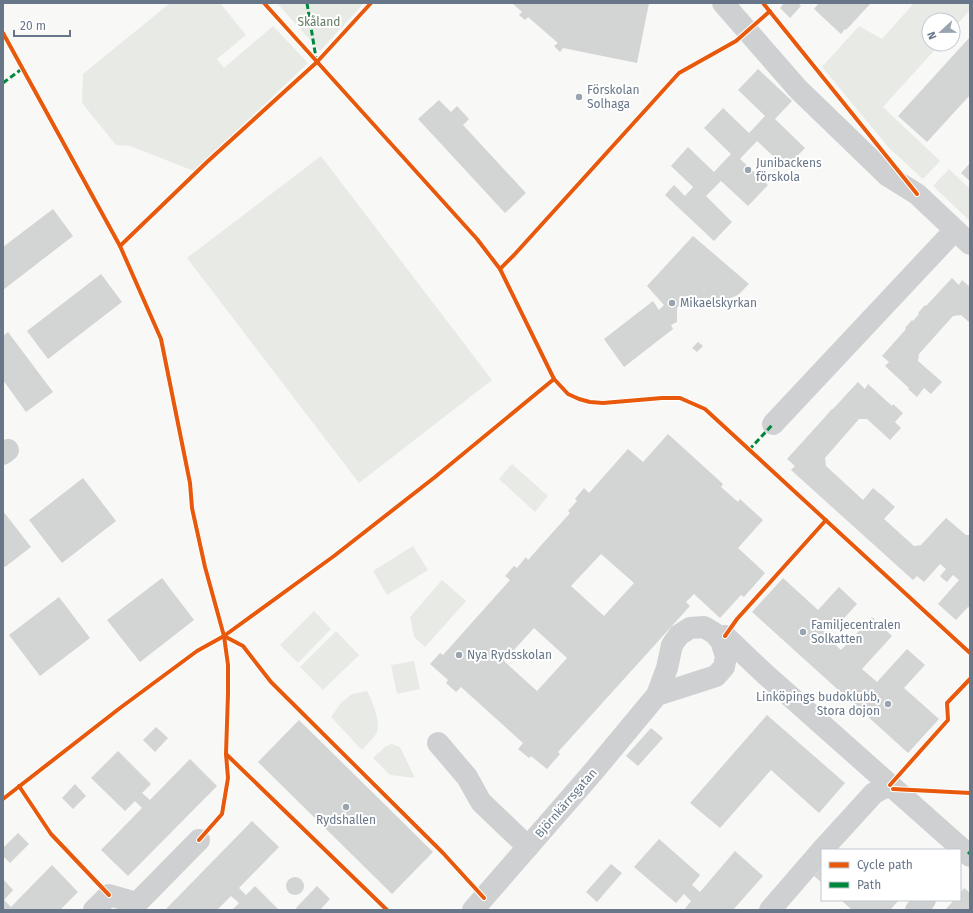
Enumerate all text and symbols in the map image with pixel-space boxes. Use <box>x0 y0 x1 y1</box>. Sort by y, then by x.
scale bar <box>14 12 70 38</box>
north arrow <box>921 12 961 52</box>
park label: Skåland <box>297 15 341 29</box>
text: 20 m <box>20 19 46 33</box>
text: N <box>925 30 940 41</box>
place label: Förskolan Solhaga <box>587 83 640 111</box>
marker: Förskolan Solhaga <box>574 92 584 102</box>
place label: Junibackens förskola <box>756 156 822 184</box>
marker: Junibackens förskola <box>743 165 753 175</box>
place label: Mikaelskyrkan <box>680 296 757 310</box>
marker: Mikaelskyrkan <box>667 298 677 308</box>
place label: Familjecentralen Solkatten <box>811 618 901 646</box>
marker: Familjecentralen Solkatten <box>798 627 808 637</box>
place label: Nya Rydsskolan <box>467 648 552 662</box>
marker: Nya Rydsskolan <box>454 650 464 660</box>
place label: Linköpings budoklubb, Stora dojon <box>756 690 880 718</box>
marker: Linköpings budoklubb, Stora dojon <box>883 699 893 709</box>
street label: Björnkärrsgatan <box>532 766 600 840</box>
marker: Rydshallen <box>341 802 351 812</box>
place label: Rydshallen <box>316 813 376 827</box>
legend <box>821 849 961 901</box>
text: Cycle path <box>857 858 913 872</box>
text: Path <box>857 878 881 892</box>

